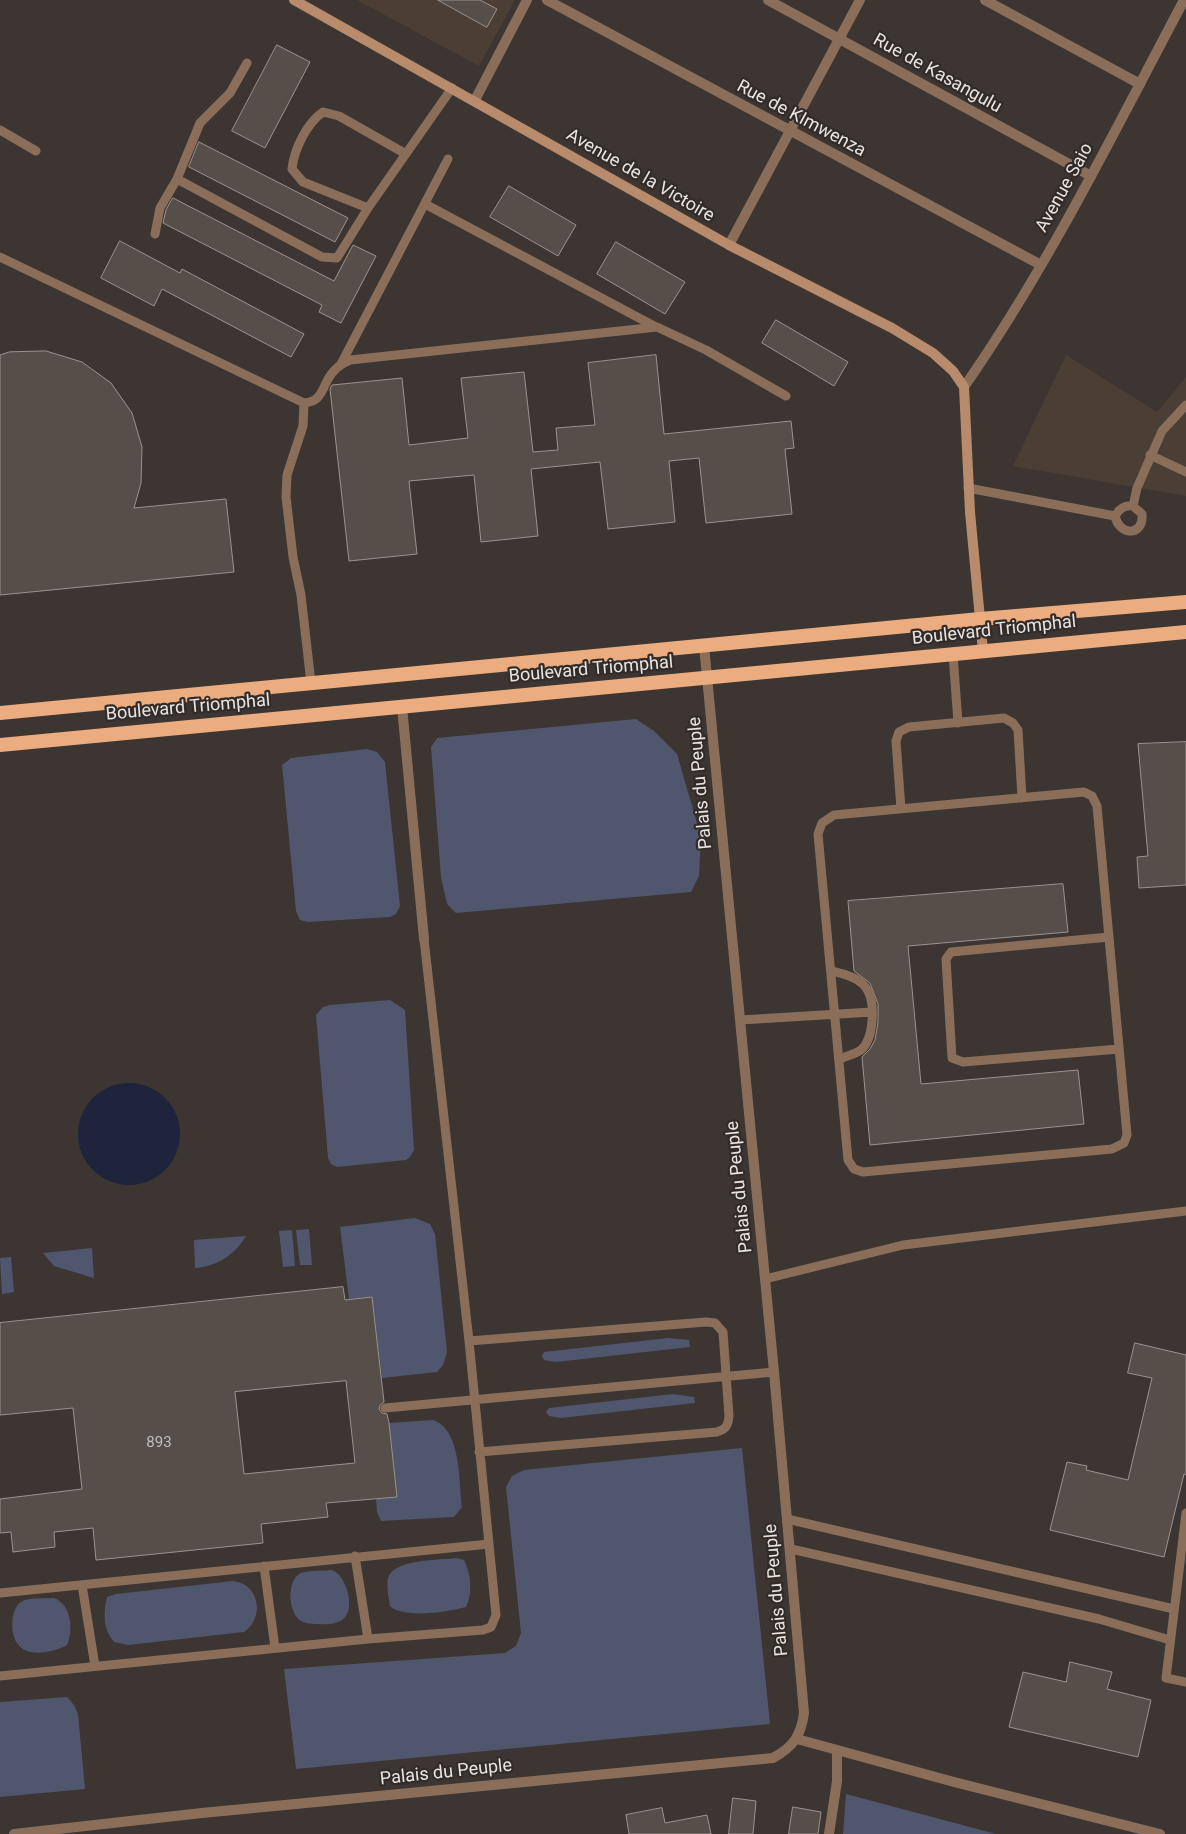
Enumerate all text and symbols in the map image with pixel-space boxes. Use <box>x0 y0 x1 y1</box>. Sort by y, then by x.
street label: Rue de Kasangulu <box>869 30 1005 118</box>
street label: Rue de KImwenza <box>733 76 869 162</box>
street label: Avenue de la Victoire <box>562 125 718 227</box>
street label: Avenue Saio <box>1032 140 1098 236</box>
street label: Boulevard Triomphal <box>911 612 1077 650</box>
street label: Boulevard Triomphal <box>508 652 674 688</box>
street label: Boulevard Triomphal <box>105 690 271 726</box>
street label: Palais du Peuple <box>684 716 718 850</box>
street label: Palais du Peuple <box>722 1120 758 1254</box>
house number: 893 <box>146 1434 172 1452</box>
street label: Palais du Peuple <box>760 1523 794 1657</box>
street label: Palais du Peuple <box>379 1755 513 1791</box>

